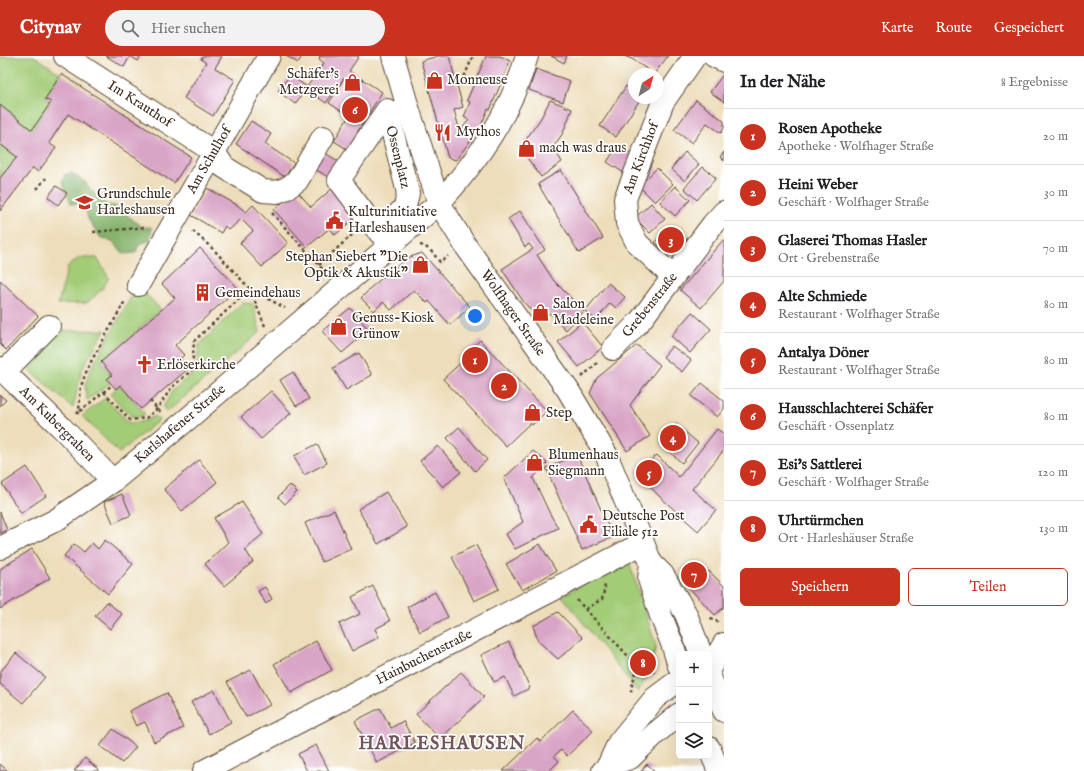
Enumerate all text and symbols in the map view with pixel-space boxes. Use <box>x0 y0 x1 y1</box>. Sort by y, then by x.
search box <box>105 10 385 46</box>
text: Citynav <box>20 16 81 40</box>
icon: search <box>119 17 141 39</box>
text: Hier suchen <box>151 19 226 38</box>
text: Karte <box>881 19 913 37</box>
text: Route <box>935 19 972 37</box>
text: Gespeichert <box>994 19 1064 37</box>
place label: Schäfer's Metzgerei <box>279 65 339 99</box>
north arrow <box>628 68 664 104</box>
shop icon: Monneuse <box>424 70 444 90</box>
place label: Monneuse <box>447 71 508 89</box>
shop icon: Schäfer's Metzgerei <box>342 72 362 92</box>
text: In der Nähe <box>740 72 825 93</box>
text: 8 Ergebnisse <box>1001 74 1068 91</box>
street label: Im Krauthof <box>104 77 178 133</box>
pin: 6 <box>342 95 368 125</box>
street label: Am Kirchhof <box>619 117 664 198</box>
text: Rosen Apotheke <box>778 119 882 138</box>
street label: Am Schulhof <box>182 121 237 198</box>
restaurant icon: Mythos <box>433 122 453 142</box>
place label: Mythos <box>456 123 500 141</box>
street label: Ossenplatz <box>382 124 415 191</box>
text: 1 <box>751 128 755 145</box>
text: 20 m <box>1043 128 1068 145</box>
shop icon: mach was draus <box>516 138 536 158</box>
text: Apotheke · Wolfhager Straße <box>778 138 934 155</box>
place label: mach was draus <box>539 139 627 157</box>
text: Heini Weber <box>778 175 858 194</box>
text: 2 <box>750 184 756 201</box>
text: 30 m <box>1044 184 1068 201</box>
place label: Grundschule Harleshausen <box>97 185 175 219</box>
school or university icon: Grundschule Harleshausen <box>74 192 94 212</box>
text: Geschäft · Wolfhager Straße <box>778 194 929 211</box>
place label: Kulturinitiative Harleshausen <box>348 203 437 237</box>
public building icon: Kulturinitiative Harleshausen <box>325 210 345 230</box>
pin: 3 <box>658 225 684 255</box>
text: Glaserei Thomas Hasler <box>778 231 927 250</box>
text: 3 <box>751 240 755 257</box>
text: 70 m <box>1043 240 1068 257</box>
place label: Stephan Siebert "Die Optik & Akustik" <box>286 248 409 282</box>
text: Ort · Grebenstraße <box>778 250 880 267</box>
shop icon: Stephan Siebert "Die Optik & Akustik" <box>411 255 431 275</box>
street label: Wolfhager Straße <box>477 266 550 360</box>
street label: Grebenstraße <box>618 268 682 341</box>
building icon: Gemeindehaus <box>192 283 212 303</box>
place label: Gemeindehaus <box>215 284 301 302</box>
text: Alte Schmiede <box>778 287 867 306</box>
place label: Salon Madeleine <box>553 295 615 329</box>
text: 4 <box>750 296 756 313</box>
text: 80 m <box>1044 296 1068 313</box>
shop icon: Salon Madeleine <box>530 302 550 322</box>
your location <box>465 306 485 326</box>
text: Restaurant · Wolfhager Straße <box>778 306 940 323</box>
place label: Genuss-Kiosk Grünow <box>352 309 435 343</box>
shop icon: Genuss-Kiosk Grünow <box>329 316 349 336</box>
text: Antalya Döner <box>778 343 869 362</box>
pin: 1 <box>462 345 488 375</box>
text: 5 <box>751 352 755 369</box>
text: 80 m <box>1044 352 1068 369</box>
church icon: Erlöserkirche <box>134 355 154 375</box>
place label: Erlöserkirche <box>157 356 236 374</box>
text: Restaurant · Wolfhager Straße <box>778 362 940 379</box>
pin: 2 <box>491 371 517 401</box>
street label: Karlshafener Straße <box>131 380 230 468</box>
street label: Am Kubergraben <box>15 382 99 466</box>
text: Hausschlachterei Schäfer <box>778 399 933 418</box>
shop icon: Step <box>523 403 543 423</box>
place label: Step <box>546 404 572 422</box>
text: 6 <box>750 408 756 425</box>
text: 80 m <box>1044 408 1068 425</box>
text: Geschäft · Ossenplatz <box>778 418 894 435</box>
pin: 4 <box>660 423 686 453</box>
place label: Blumenhaus Siegmann <box>548 446 619 480</box>
shop icon: Blumenhaus Siegmann <box>525 453 545 473</box>
text: Esi's Sattlerei <box>778 455 862 474</box>
pin: 5 <box>636 458 662 488</box>
text: 7 <box>750 464 756 481</box>
text: 120 m <box>1038 464 1068 481</box>
text: Geschäft · Wolfhager Straße <box>778 474 929 491</box>
place label: Deutsche Post Filiale 512 <box>602 507 685 541</box>
text: Uhrtürmchen <box>778 511 864 530</box>
public building icon: Deutsche Post Filiale 512 <box>579 514 599 534</box>
text: 8 <box>750 520 756 537</box>
text: 130 m <box>1039 520 1068 537</box>
text: Ort · Harleshäuser Straße <box>778 530 914 547</box>
pin: 7 <box>681 560 707 590</box>
button: Speichern <box>740 568 900 606</box>
button: Teilen <box>908 568 1068 606</box>
street label: Hainbuchenstraße <box>373 625 476 689</box>
pin: 8 <box>630 648 656 678</box>
map controls <box>676 651 712 759</box>
button: + <box>676 651 712 687</box>
button: − <box>676 687 712 723</box>
button: layers <box>676 723 712 759</box>
district label: HARLESHAUSEN <box>358 733 526 756</box>

